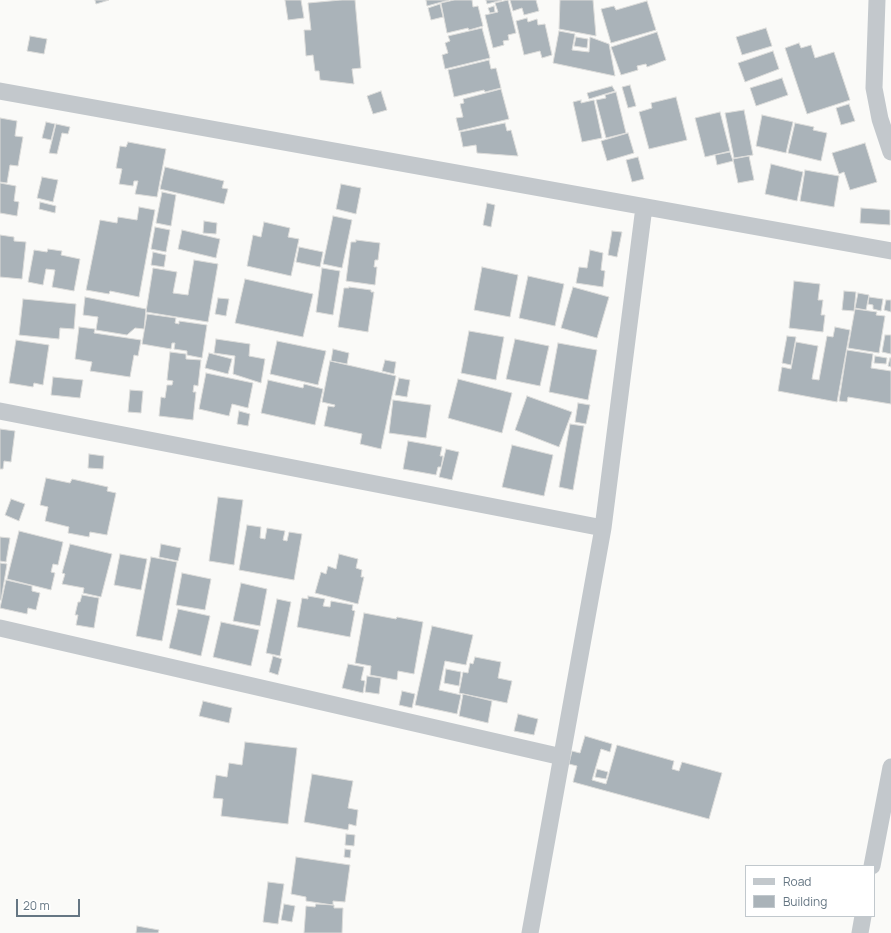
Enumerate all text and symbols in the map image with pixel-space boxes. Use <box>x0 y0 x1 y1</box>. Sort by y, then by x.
legend <box>745 865 875 917</box>
text: Road <box>783 873 811 890</box>
scale bar <box>18 891 82 917</box>
text: Building <box>783 893 827 910</box>
text: 20 m <box>23 897 50 914</box>

